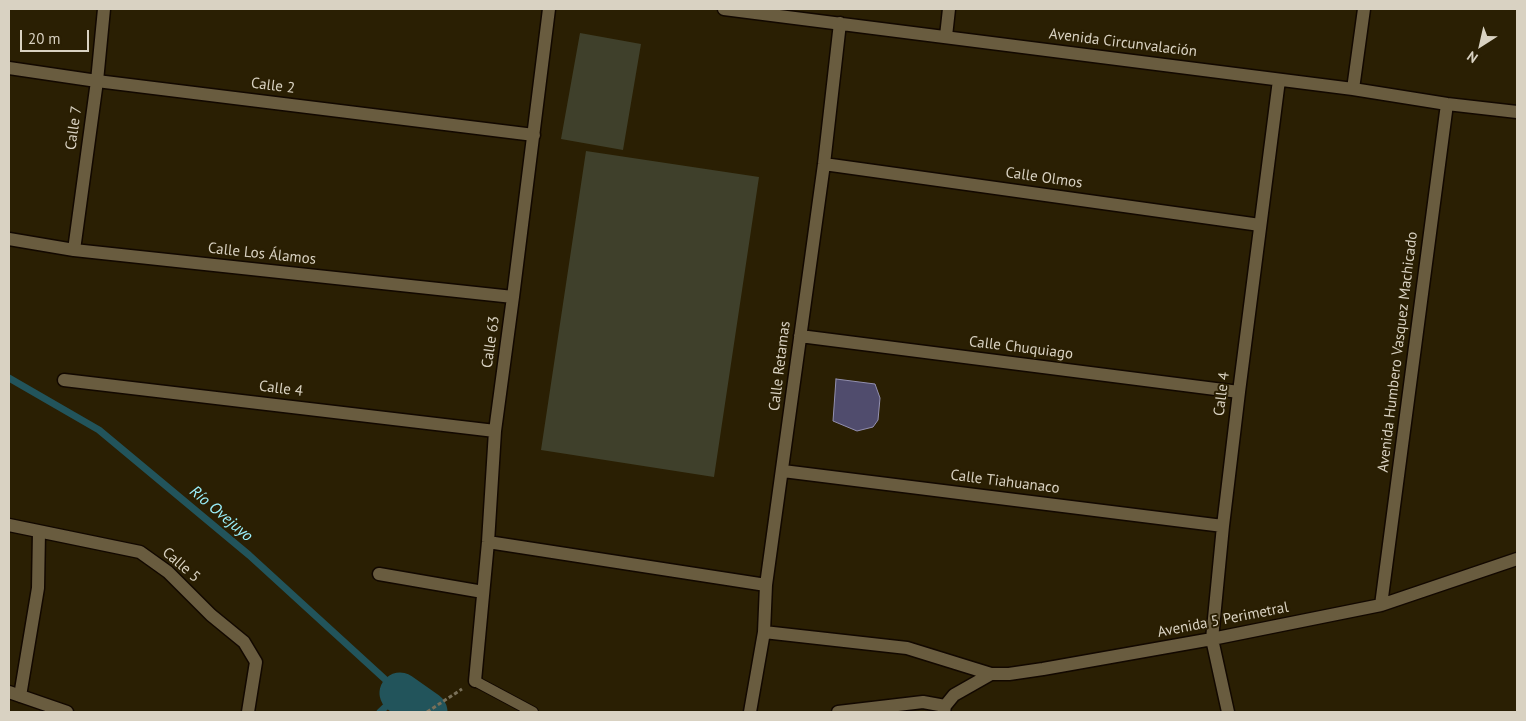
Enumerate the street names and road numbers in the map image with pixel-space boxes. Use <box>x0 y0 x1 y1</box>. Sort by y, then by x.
street label: Avenida Circunvalación <box>1048 25 1198 61</box>
street label: Calle 2 <box>250 74 296 98</box>
street label: Calle 7 <box>62 105 86 151</box>
street label: Calle Olmos <box>1004 164 1084 192</box>
street label: Avenida Humbero Vasquez Machicado <box>1374 231 1422 473</box>
street label: Calle Los Álamos <box>207 239 317 269</box>
street label: Calle 63 <box>478 315 504 369</box>
street label: Calle Retamas <box>766 320 794 412</box>
street label: Calle Chuquiago <box>968 333 1074 363</box>
street label: Calle 4 <box>1210 371 1234 417</box>
street label: Calle 4 <box>258 377 304 401</box>
street label: Calle Tiahuanaco <box>949 466 1061 498</box>
street label: Calle 5 <box>158 544 204 586</box>
street label: Avenida 5 Perimetral <box>1156 598 1290 642</box>

